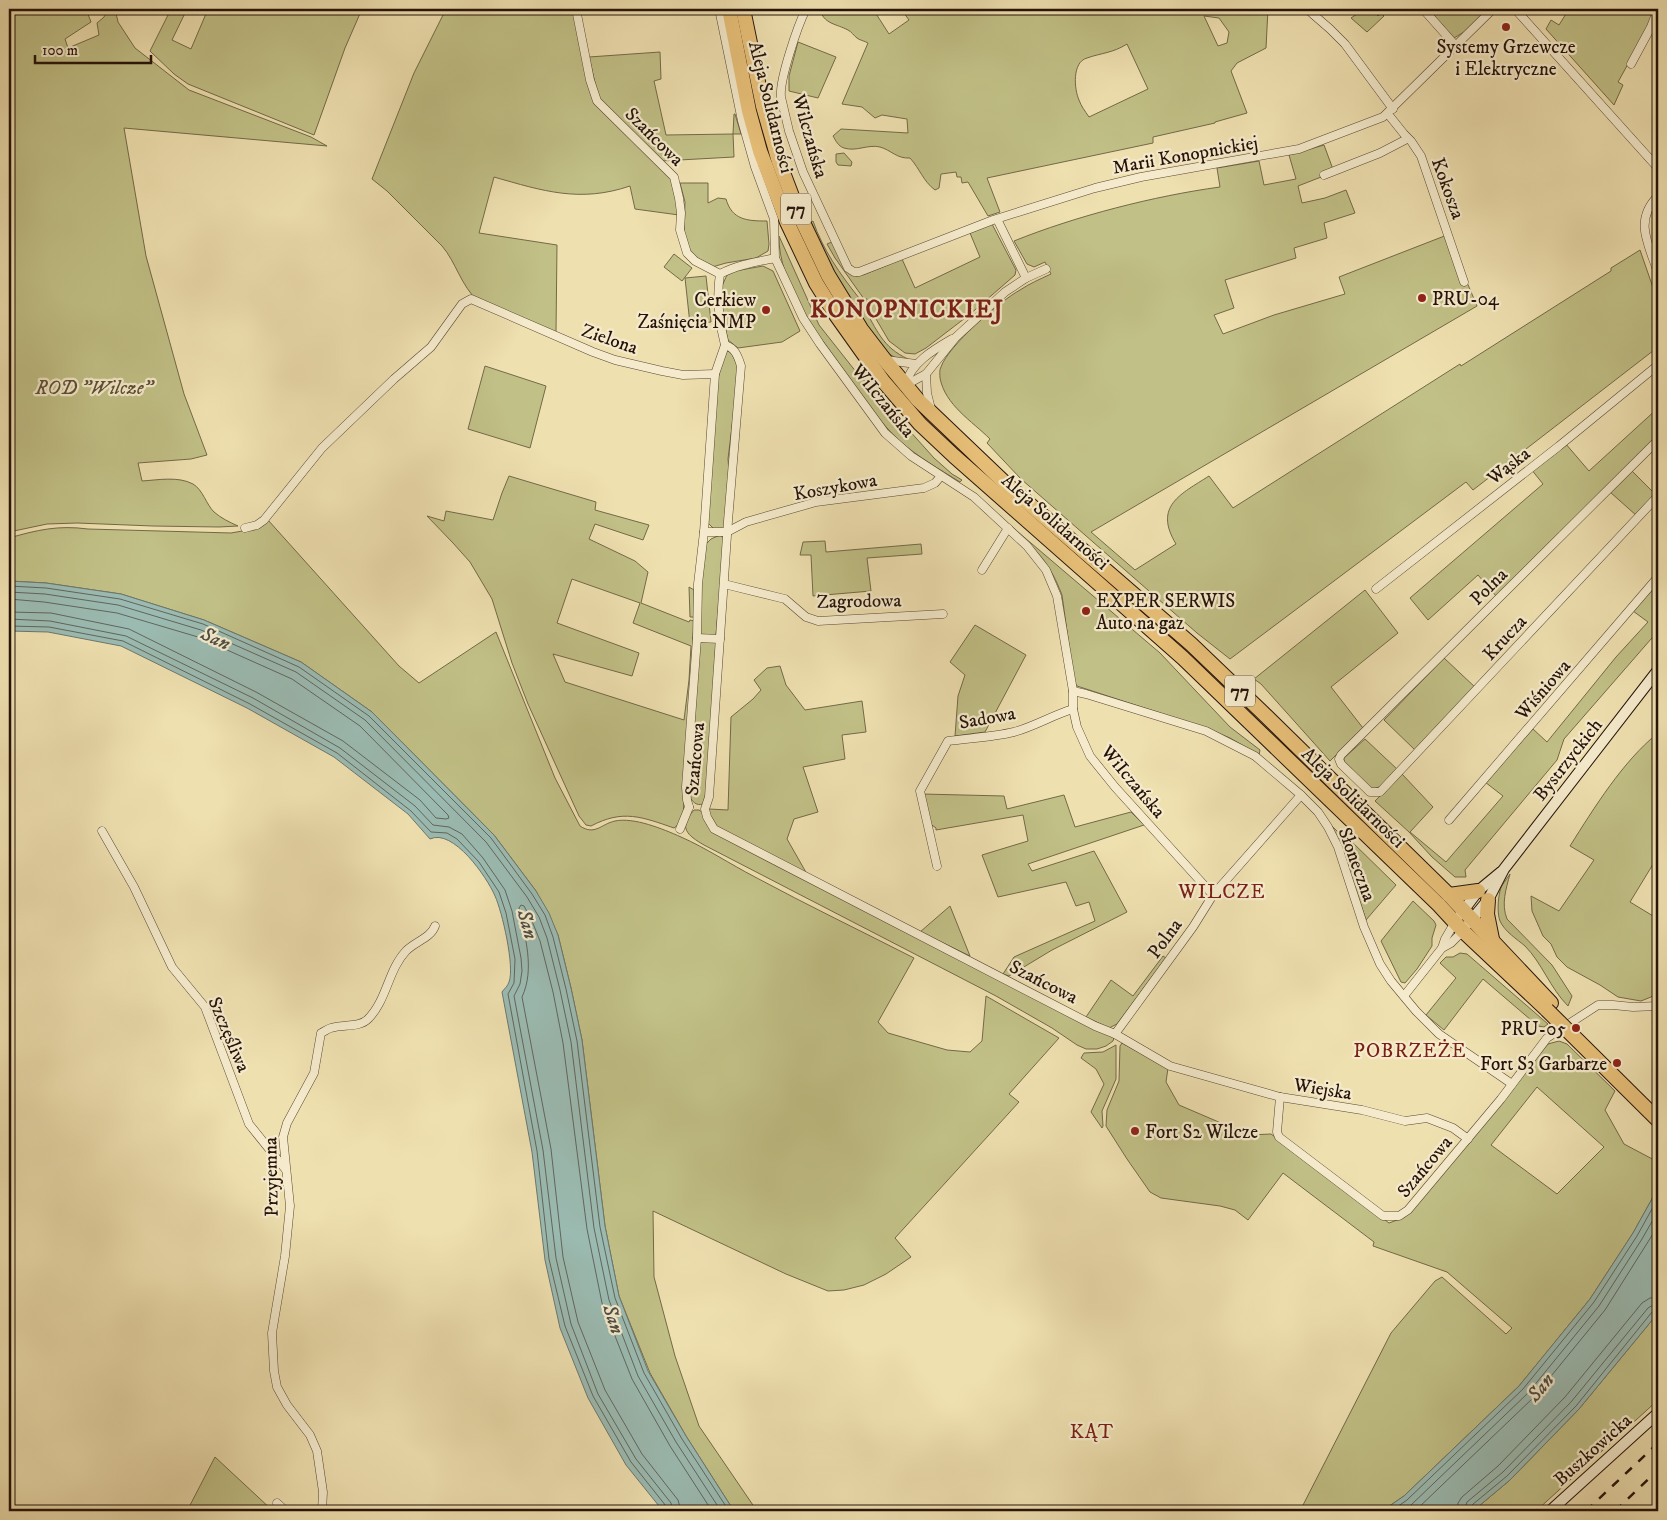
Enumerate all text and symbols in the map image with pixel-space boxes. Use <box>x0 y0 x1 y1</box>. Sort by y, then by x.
marker: Systemy Grzewcze i Elektryczne <box>1500 21 1512 33</box>
scale bar <box>35 32 151 64</box>
place label: Systemy Grzewcze i Elektryczne <box>1436 36 1576 81</box>
street label: Aleja Solidarności <box>743 39 798 176</box>
text: 100 m <box>42 41 78 60</box>
street label: Wilczańska <box>786 91 832 181</box>
street label: Szańcowa <box>620 103 688 171</box>
street label: Marii Konopnickiej <box>1111 131 1260 180</box>
street label: Kokosza <box>1426 155 1469 222</box>
road number: 77 <box>781 193 811 224</box>
place label: PRU-04 <box>1432 288 1500 311</box>
place label: Cerkiew Zaśnięcia NMP <box>637 289 756 334</box>
marker: PRU-04 <box>1416 292 1428 304</box>
district label: KONOPNICKIEJ <box>810 295 1004 325</box>
marker: Cerkiew Zaśnięcia NMP <box>760 304 772 316</box>
street label: Zielona <box>578 319 641 360</box>
street label: WiIczańska <box>846 359 919 442</box>
park label: ROD "Wilcze" <box>35 377 155 400</box>
street label: Wąska <box>1482 442 1535 491</box>
street label: Koszykowa <box>792 469 879 506</box>
street label: Aleja Solidarności <box>996 469 1114 575</box>
street label: Polna <box>1466 564 1513 611</box>
street label: Zagrodowa <box>816 589 902 614</box>
place label: EXPER SERWIS Auto na gaz <box>1096 590 1235 635</box>
marker: EXPER SERWIS Auto na gaz <box>1080 605 1092 617</box>
street label: Krucza <box>1478 610 1532 666</box>
water label: San <box>196 621 234 657</box>
street label: Wiśniowa <box>1510 655 1576 726</box>
road number: 77 <box>1225 676 1255 706</box>
street label: Sadowa <box>957 702 1017 735</box>
street label: Bystrzyckich <box>1529 714 1608 806</box>
street label: Szańcowa <box>681 721 710 797</box>
street label: WiIczańska <box>1095 740 1170 823</box>
street label: Aleja Solidarności <box>1296 743 1410 853</box>
street label: Słoneczna <box>1333 824 1381 905</box>
district label: WILCZE <box>1177 880 1266 905</box>
water label: San <box>510 906 543 942</box>
street label: Polna <box>1143 915 1187 963</box>
street label: Szańcowa <box>1005 955 1081 1009</box>
street label: Szczęśliwa <box>202 993 255 1076</box>
place label: PRU-05 <box>1501 1018 1567 1041</box>
marker: PRU-05 <box>1570 1022 1582 1034</box>
district label: POBRZEŻE <box>1353 1039 1467 1064</box>
place label: Fort S3 Garbarze <box>1480 1053 1607 1076</box>
marker: Fort S3 Garbarze <box>1611 1057 1623 1069</box>
street label: Wiejska <box>1291 1073 1353 1105</box>
place label: Fort S2 Wilcze <box>1145 1121 1258 1144</box>
marker: Fort S2 Wilcze <box>1129 1125 1141 1137</box>
street label: Szańcowa <box>1393 1131 1458 1203</box>
street label: Przyjemna <box>259 1137 284 1217</box>
water label: San <box>596 1301 629 1337</box>
water label: San <box>1521 1369 1560 1408</box>
street label: Buszkowicka <box>1549 1409 1637 1491</box>
district label: KĄT <box>1070 1420 1114 1445</box>

